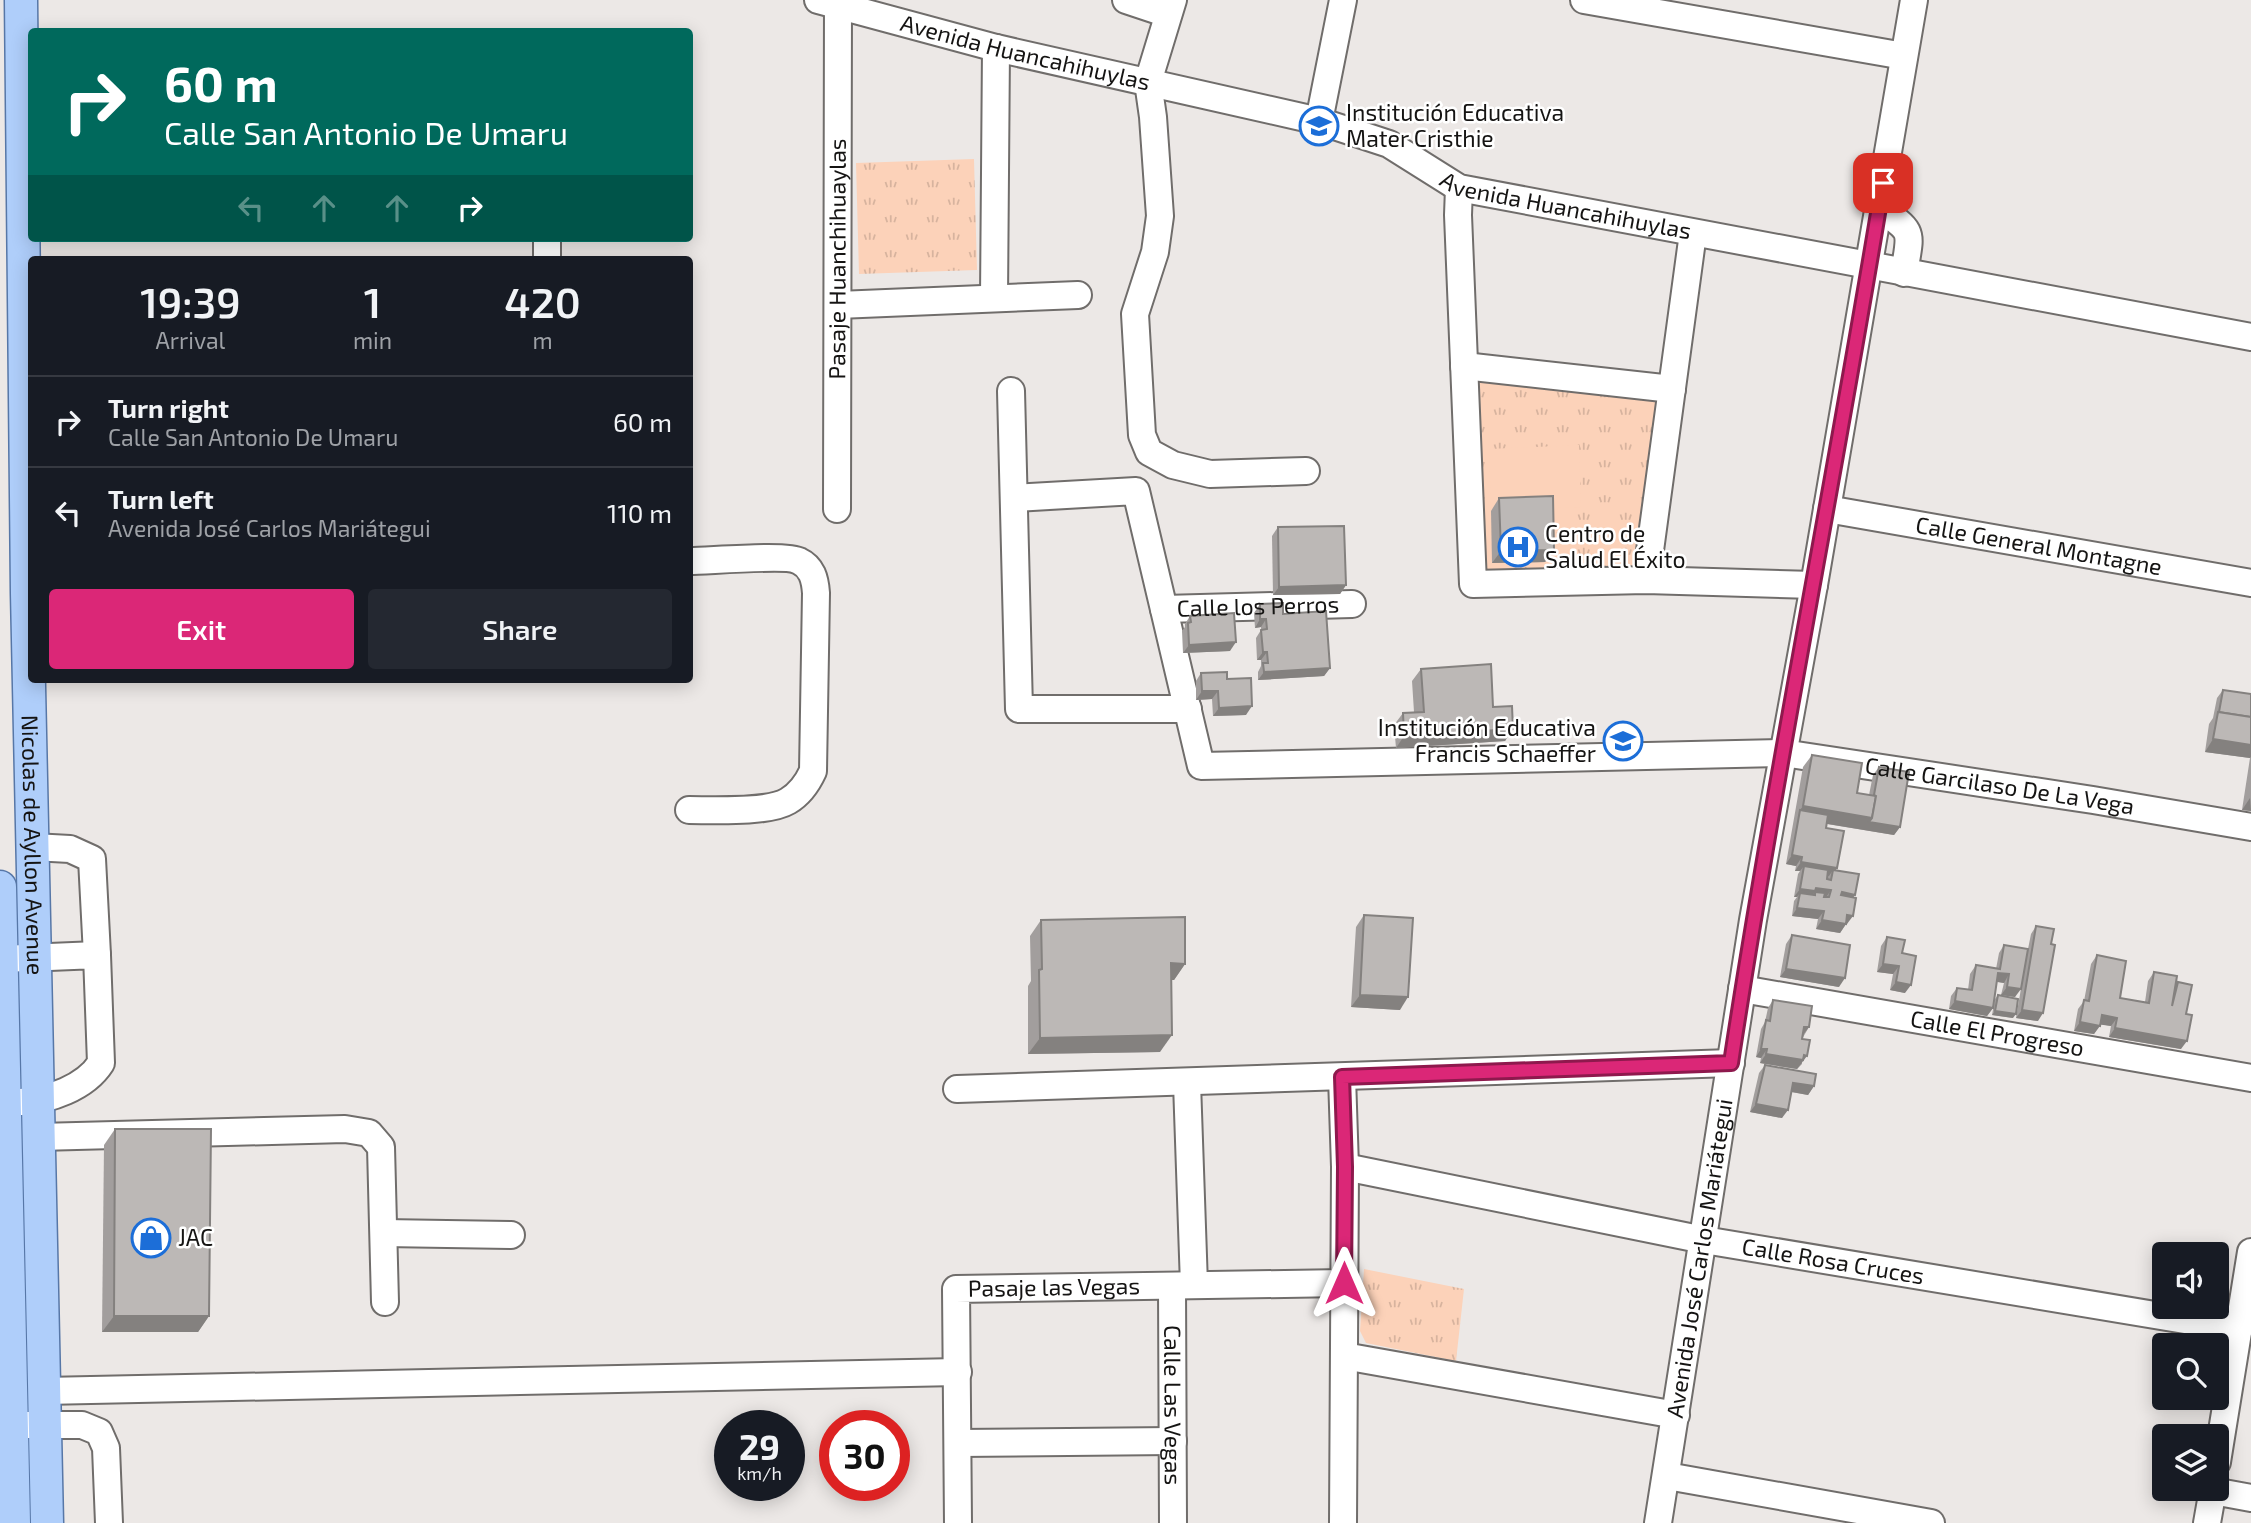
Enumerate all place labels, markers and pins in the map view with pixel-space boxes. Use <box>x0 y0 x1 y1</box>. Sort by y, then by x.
place label: Institución Educativa Mater Cristhie <box>1346 98 1564 152</box>
school or university icon: Institución Educativa Mater Cristhie <box>1298 105 1340 147</box>
pin <box>1853 153 1913 213</box>
place label: Centro de Salud El Éxito <box>1545 519 1686 573</box>
hospital icon: Centro de Salud El Éxito <box>1497 526 1539 568</box>
place label: Institución Educativa Francis Schaeffer <box>1378 713 1596 767</box>
school or university icon: Institución Educativa Francis Schaeffer <box>1602 720 1644 762</box>
shop icon: JAC <box>130 1217 172 1259</box>
place label: JAC <box>178 1223 213 1251</box>

